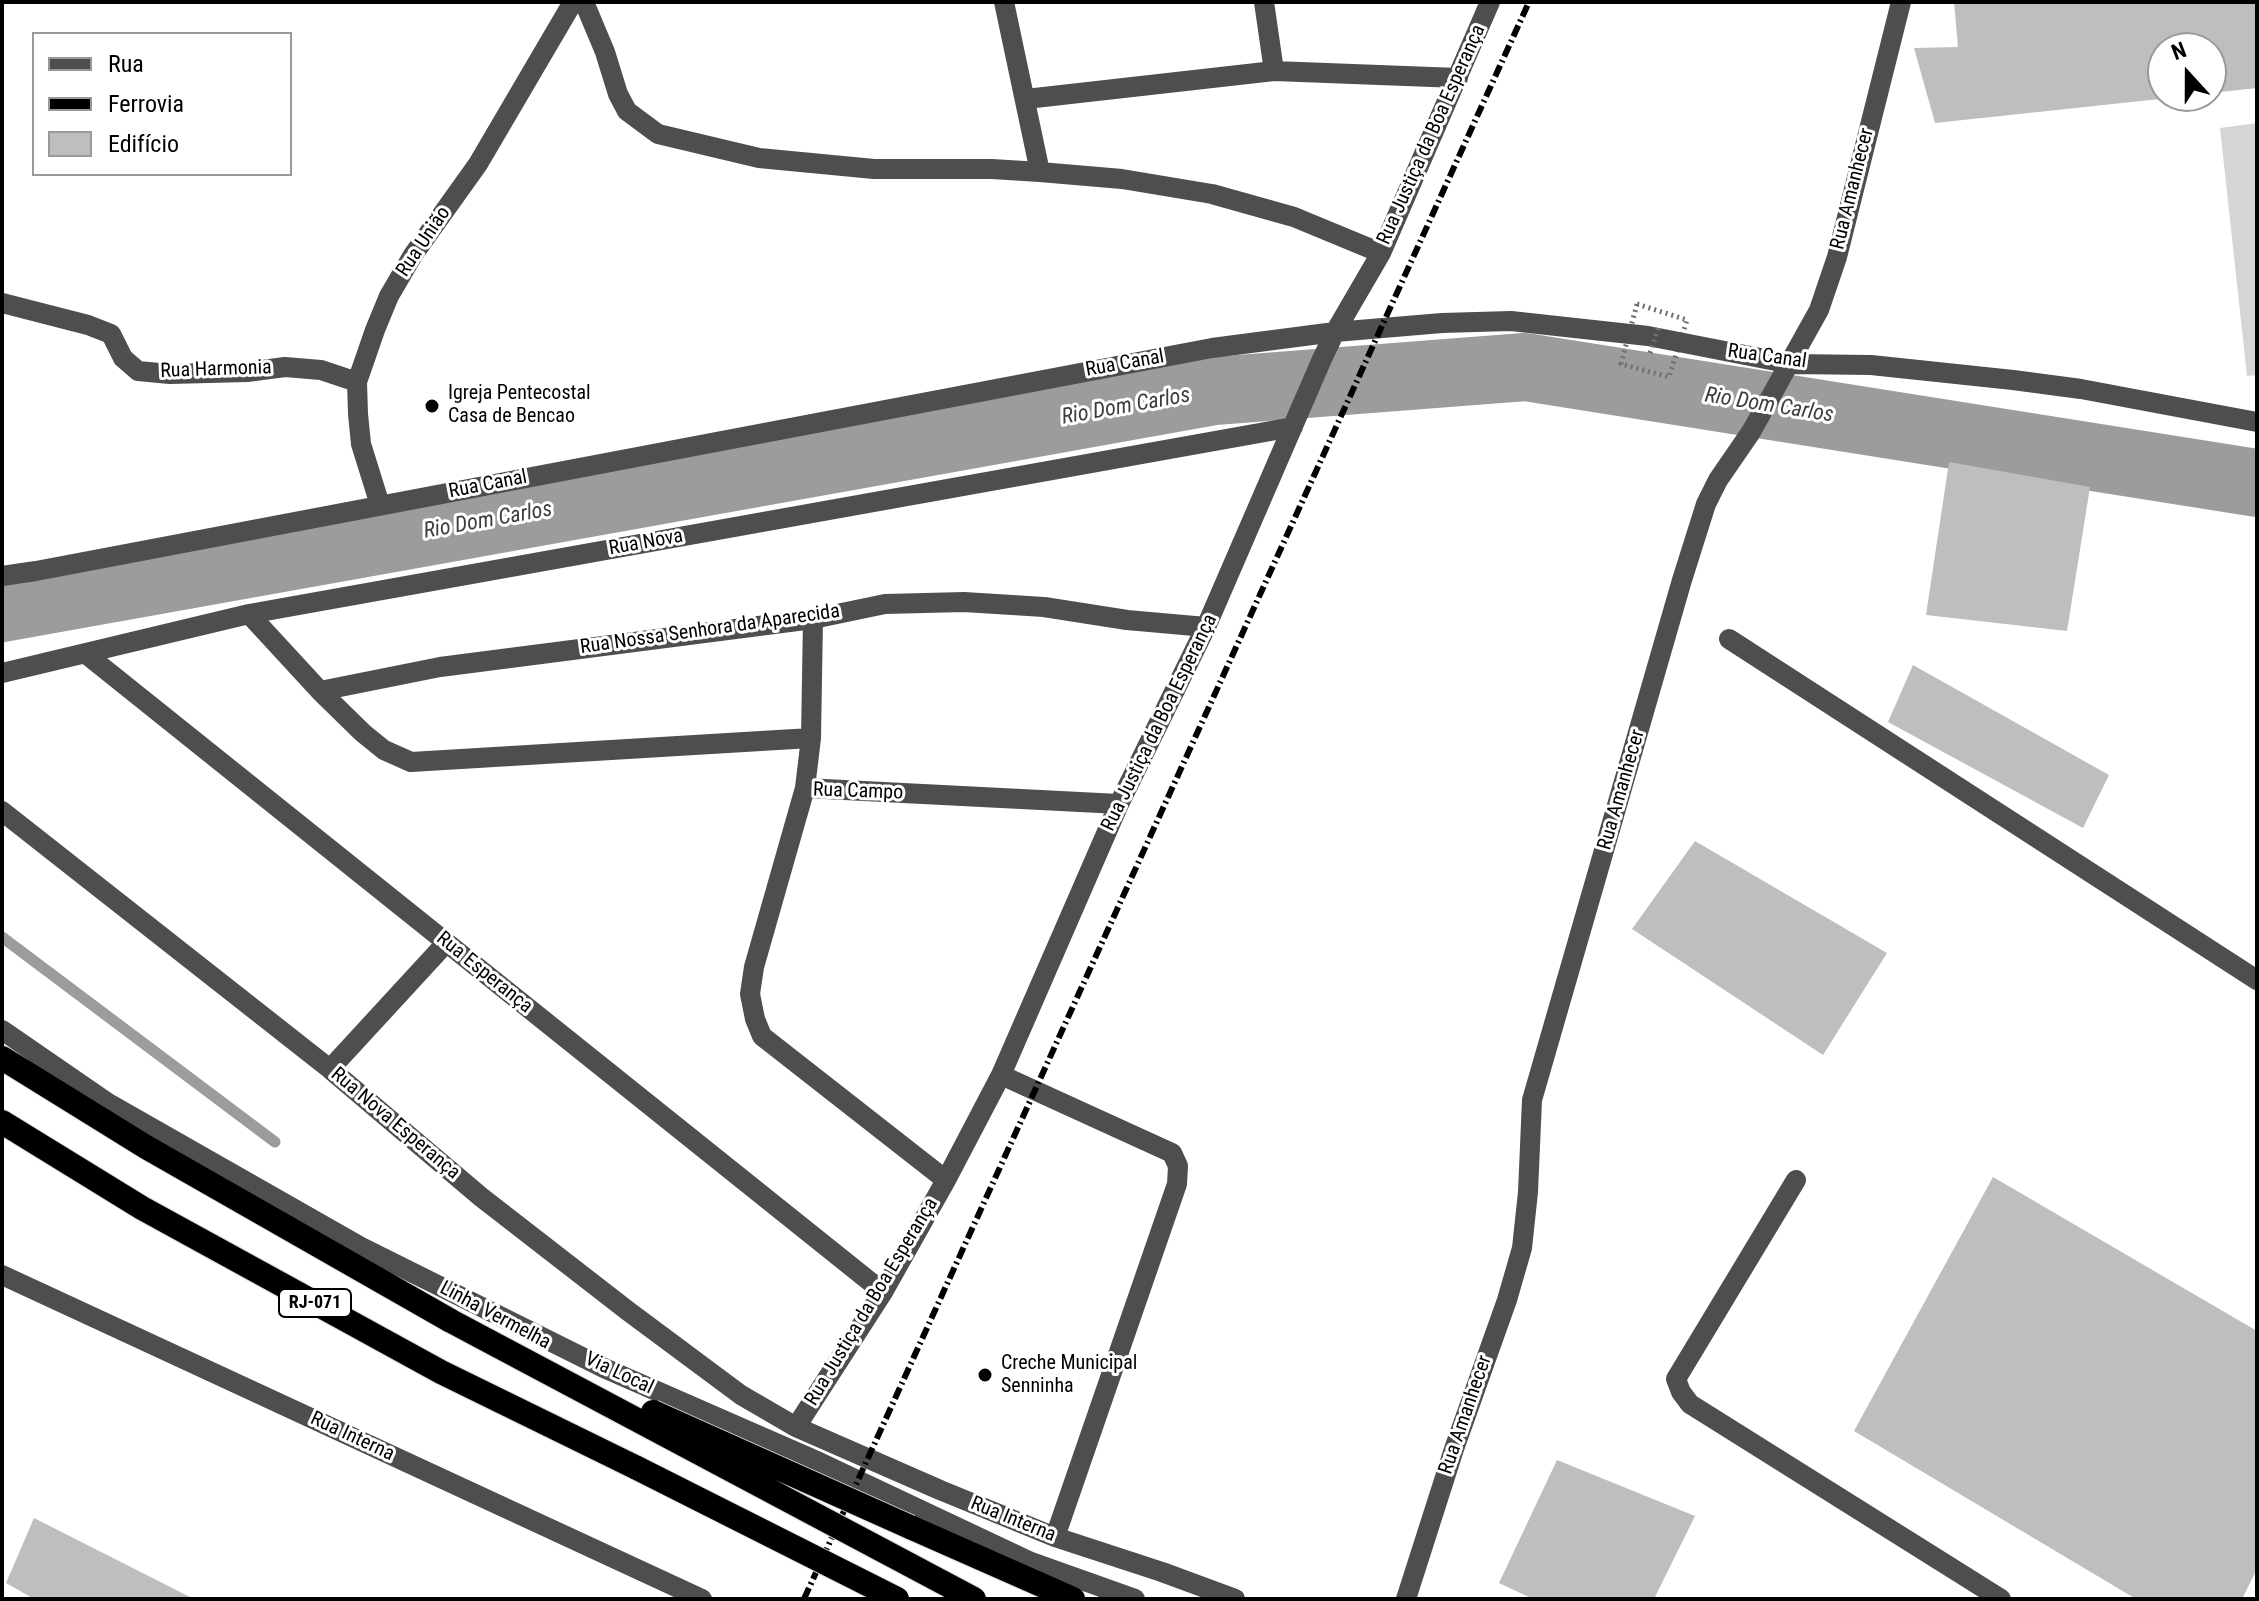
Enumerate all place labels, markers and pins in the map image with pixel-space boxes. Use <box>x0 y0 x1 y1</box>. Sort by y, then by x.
place label: Igreja Pentecostal Casa de Bencao <box>448 382 591 429</box>
marker: Igreja Pentecostal Casa de Bencao <box>423 397 441 415</box>
place label: Creche Municipal Senninha <box>1001 1352 1137 1399</box>
marker: Creche Municipal Senninha <box>976 1366 994 1384</box>

